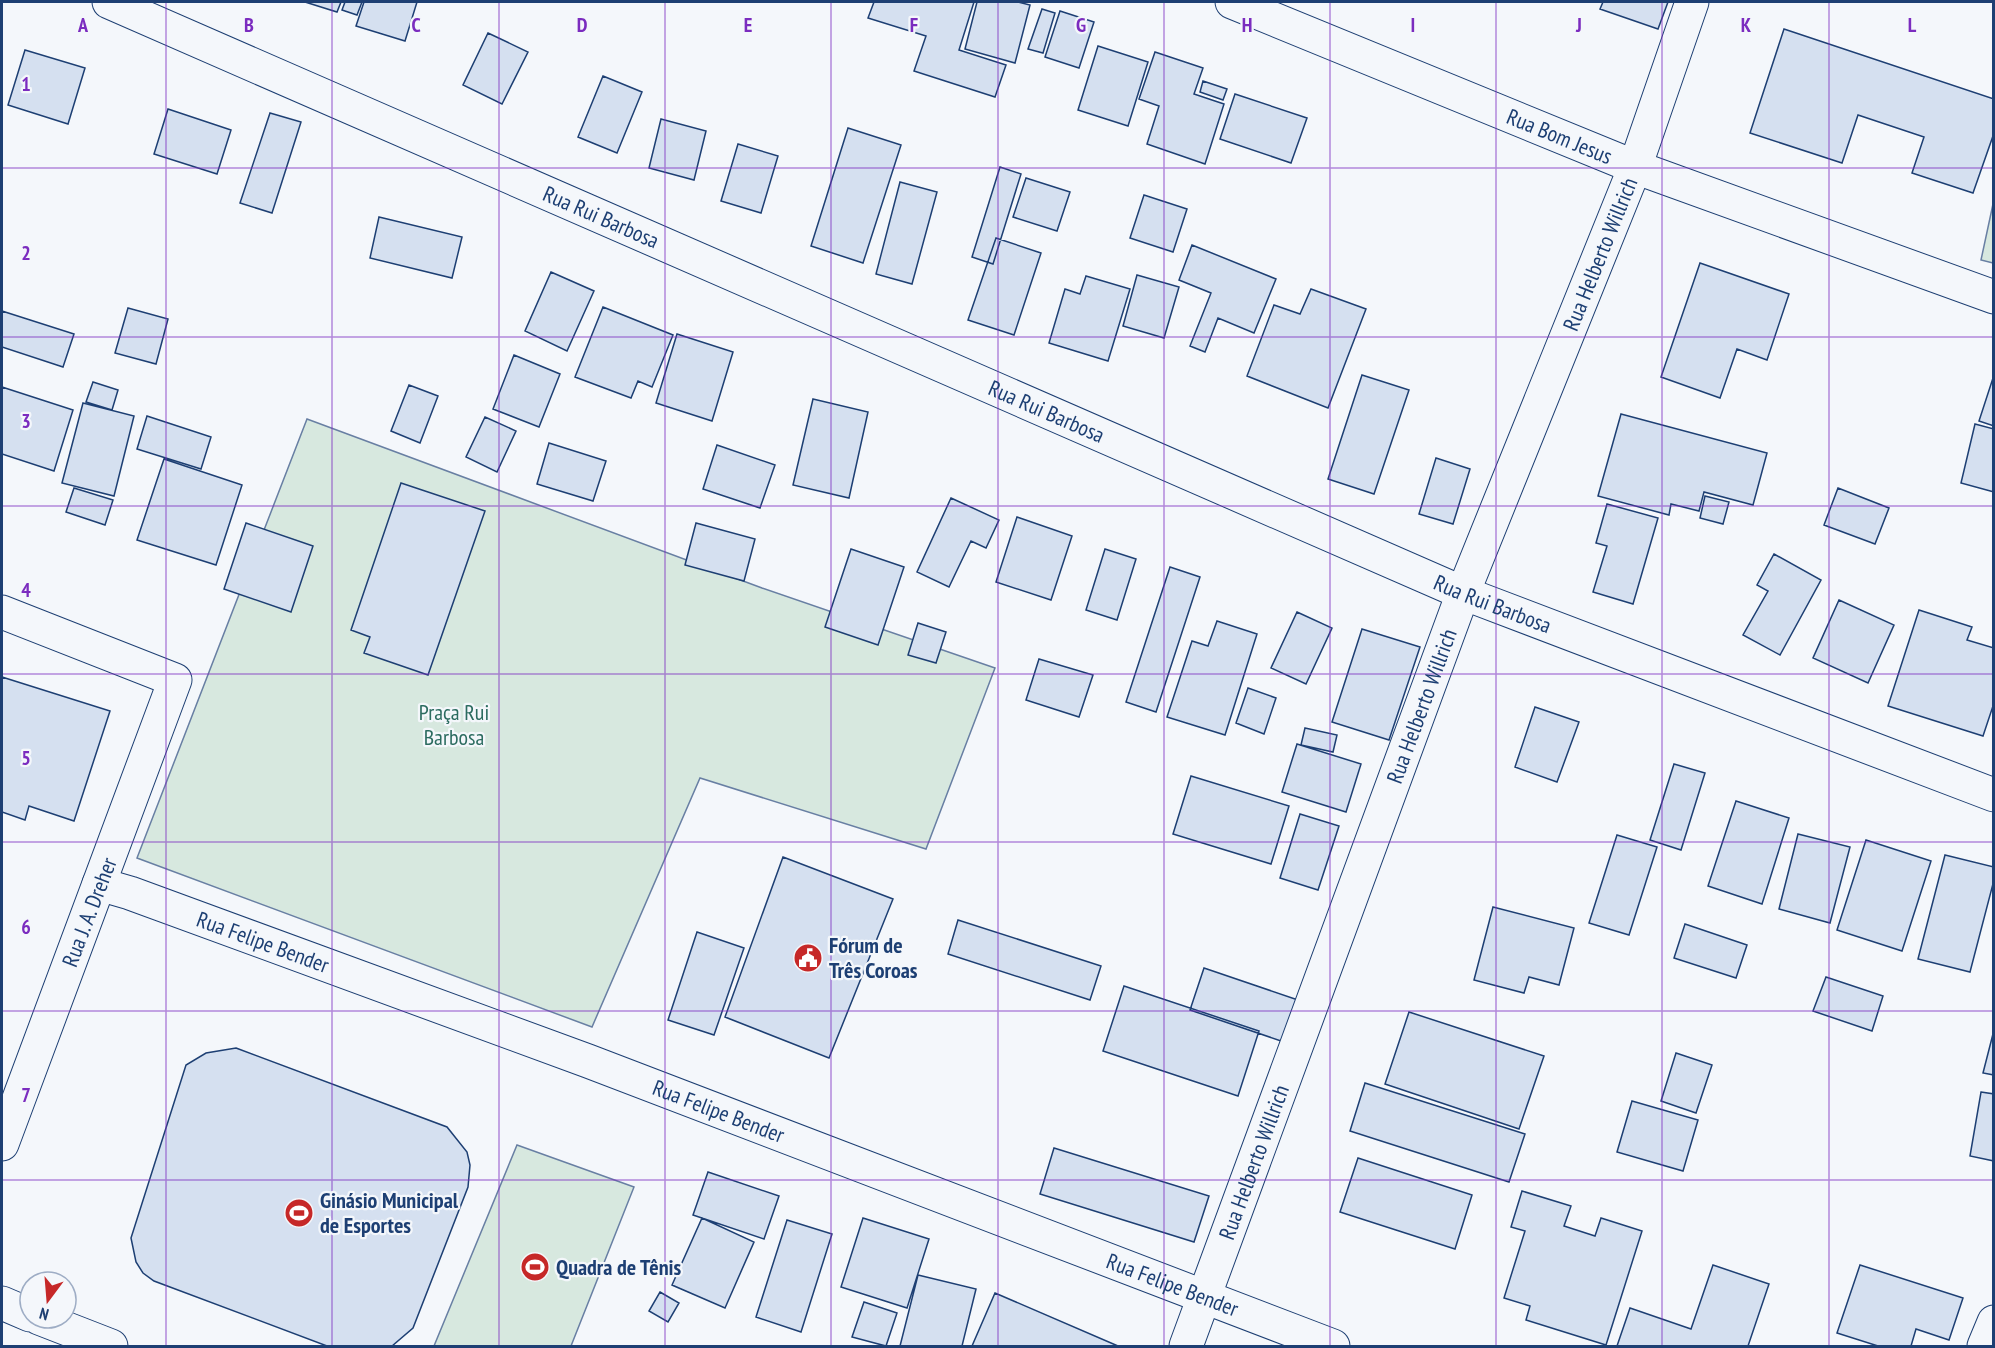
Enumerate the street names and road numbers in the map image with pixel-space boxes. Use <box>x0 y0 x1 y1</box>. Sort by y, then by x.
street label: Rua Bom Jesus <box>1503 102 1616 170</box>
street label: Rua Helberto Willrich <box>1556 173 1643 335</box>
street label: Rua Rui Barbosa <box>539 179 663 254</box>
street label: Rua Rui Barbosa <box>984 374 1109 449</box>
street label: Rua Rui Barbosa <box>1430 568 1555 639</box>
street label: Rua Helberto Willrich <box>1380 625 1463 787</box>
street label: Rua J. A. Dreher <box>55 853 123 971</box>
street label: Rua Felipe Bender <box>193 905 333 979</box>
street label: Rua Felipe Bender <box>649 1073 788 1149</box>
street label: Rua Helberto Willrich <box>1212 1081 1295 1243</box>
street label: Rua Felipe Bender <box>1103 1247 1242 1323</box>

